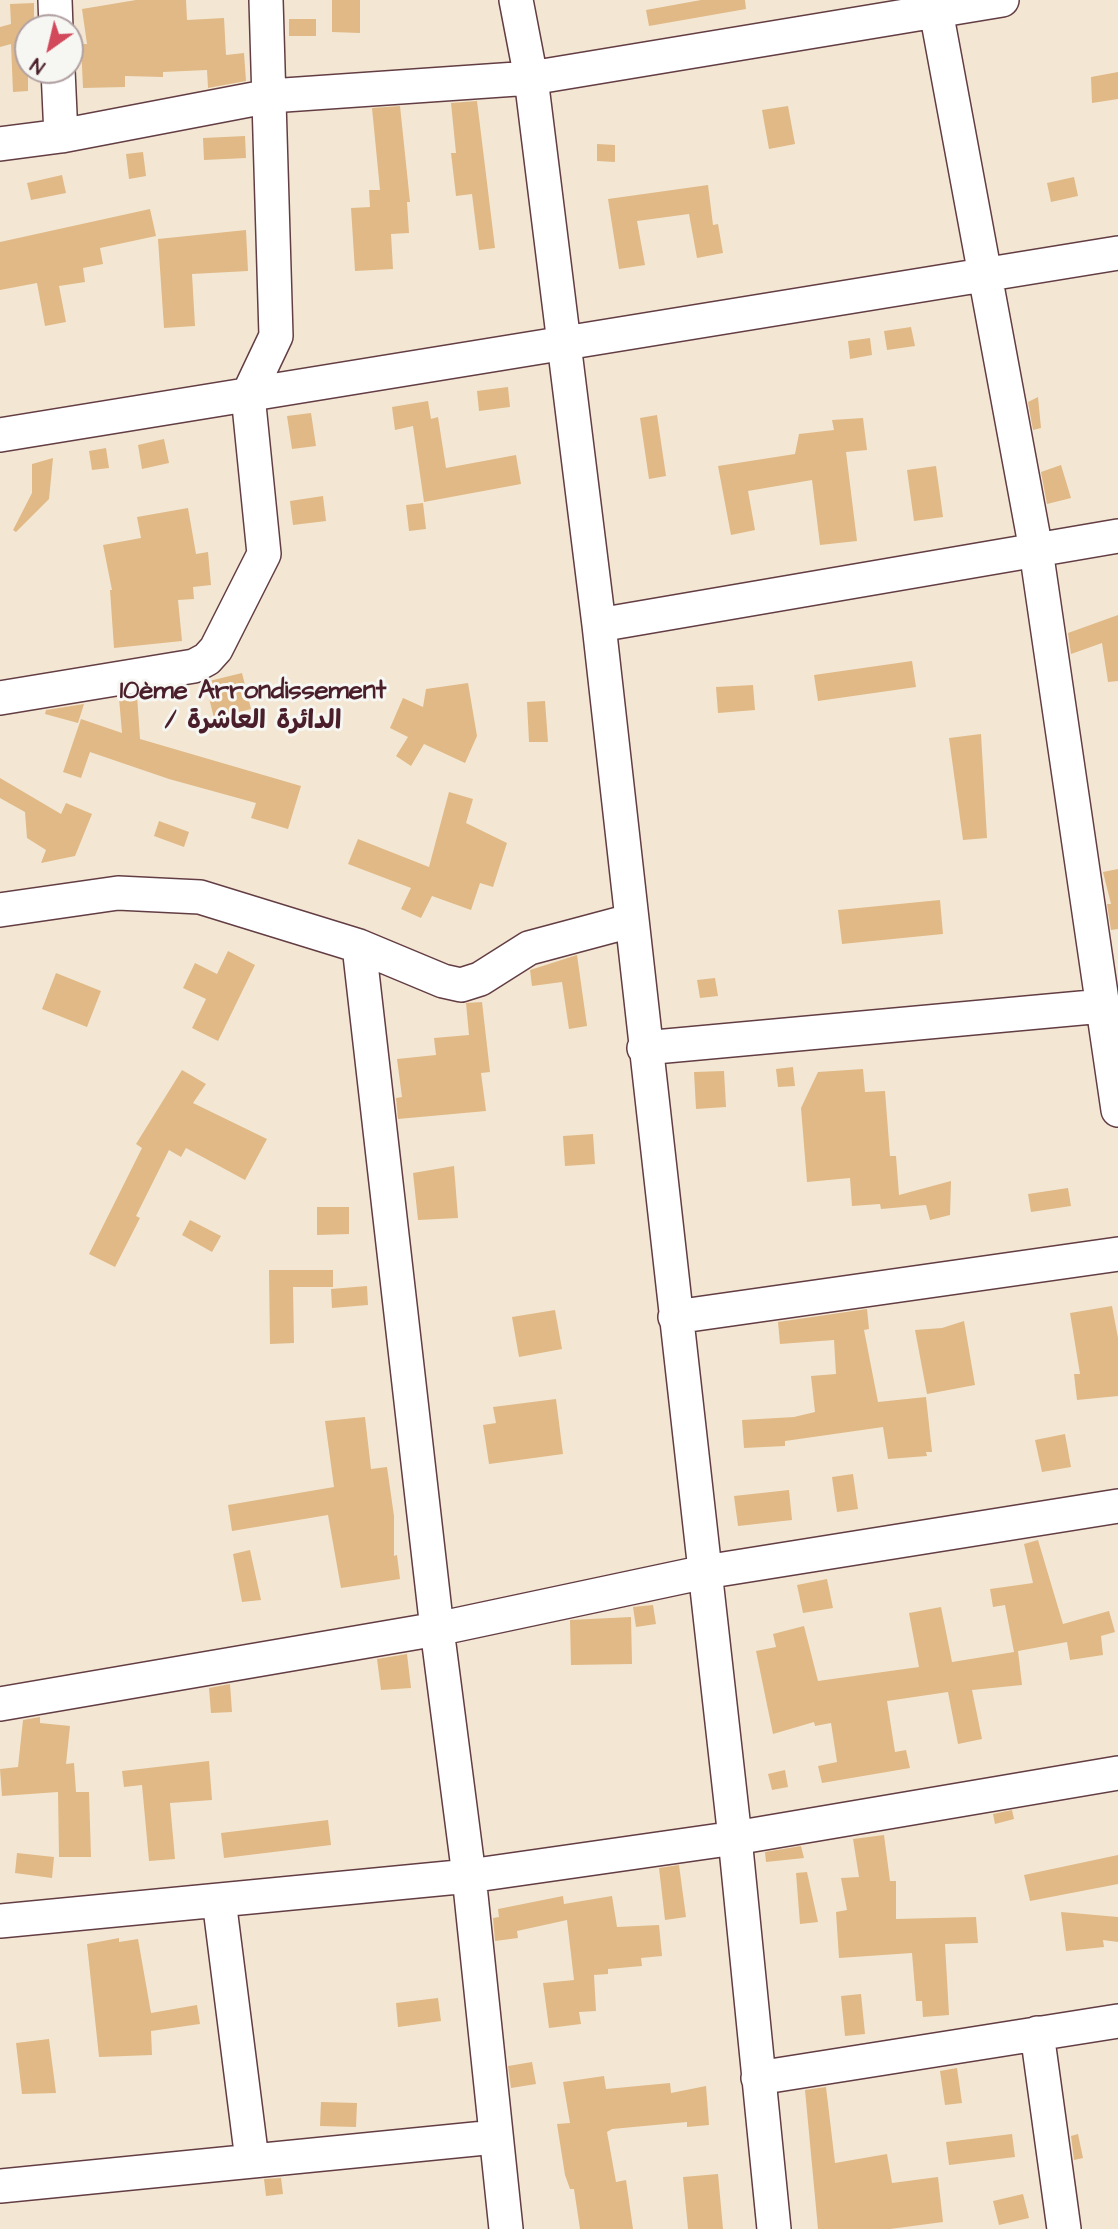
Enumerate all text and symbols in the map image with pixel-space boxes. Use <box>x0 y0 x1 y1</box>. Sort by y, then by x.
north arrow <box>14 14 84 84</box>
text: N <box>26 51 51 80</box>
district label: 10ème Arrondissement / الدائرة العاشرة <box>120 677 386 738</box>

